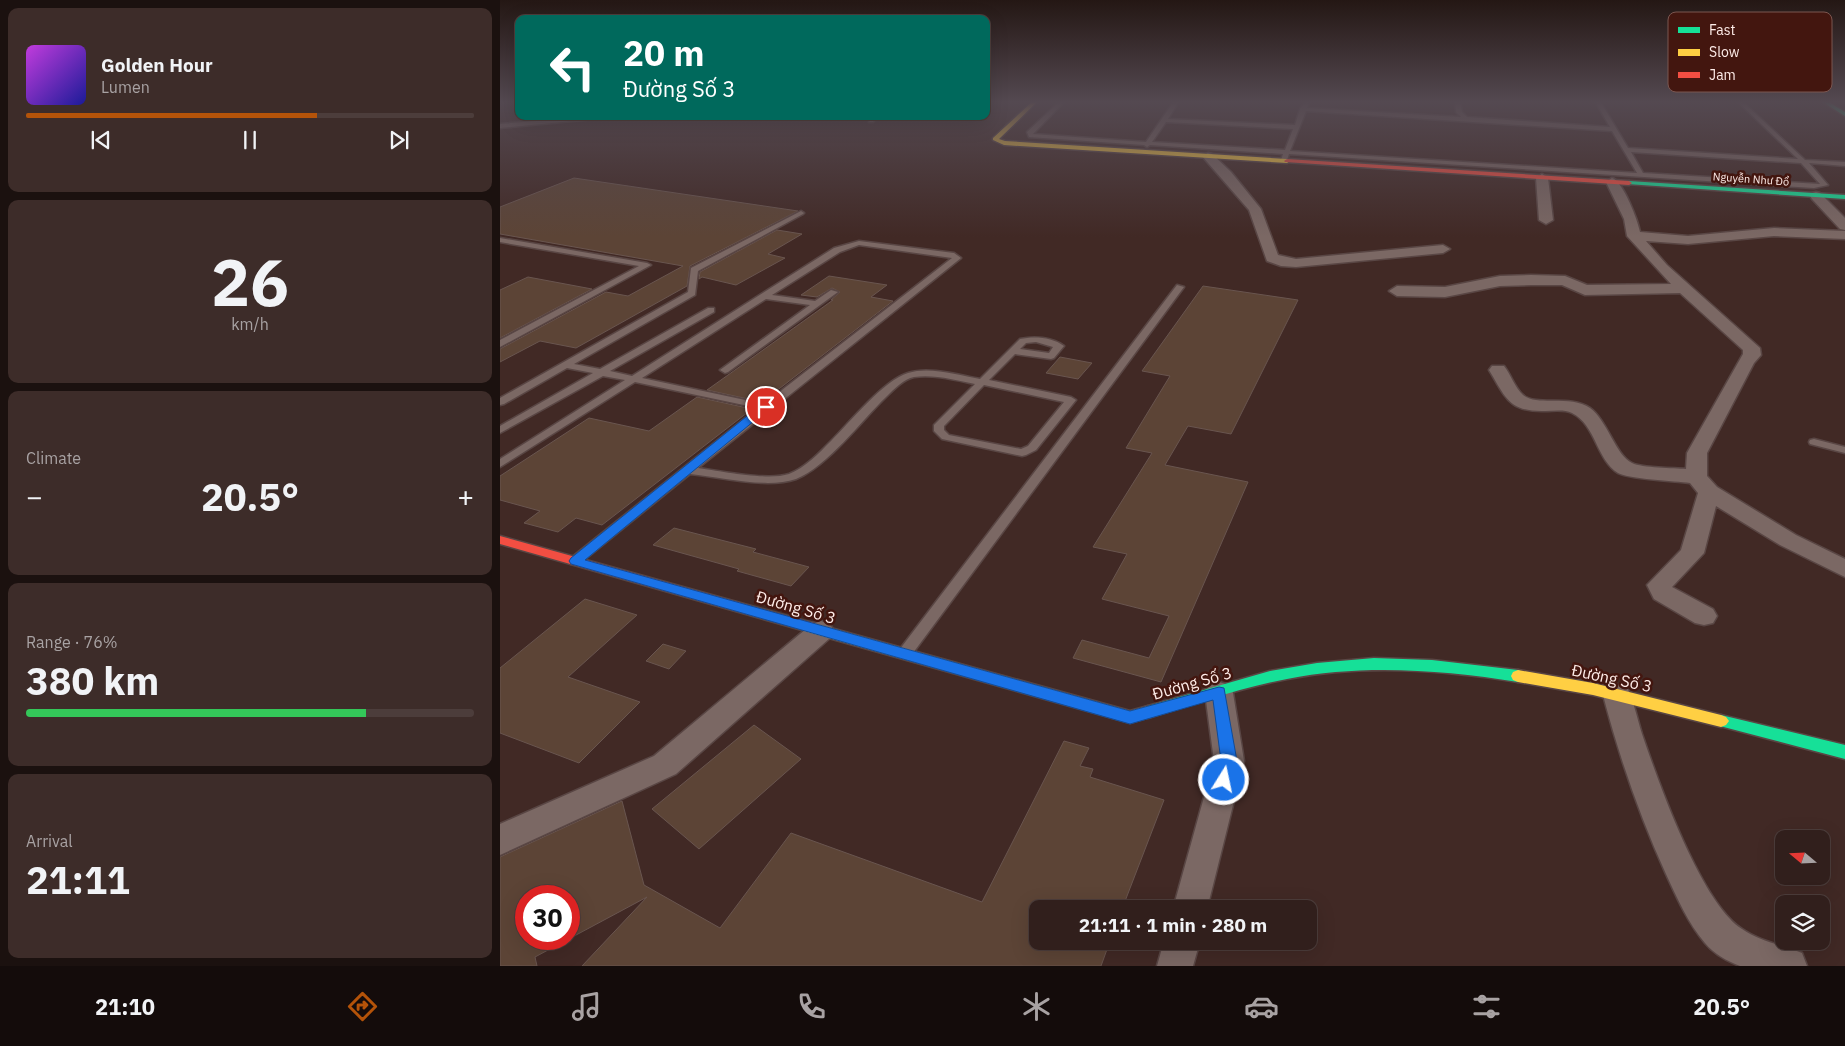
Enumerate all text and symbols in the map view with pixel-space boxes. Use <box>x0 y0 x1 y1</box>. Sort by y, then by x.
legend <box>1668 12 1832 92</box>
text: Fast <box>1709 21 1735 39</box>
text: 20 m <box>623 30 705 76</box>
icon: left <box>540 35 605 100</box>
text: Slow <box>1709 43 1740 61</box>
text: Golden Hour <box>101 53 213 77</box>
text: Jam <box>1709 66 1736 84</box>
text: Đường Số 3 <box>623 74 735 103</box>
text: Lumen <box>101 77 150 97</box>
icon: previous <box>87 126 115 154</box>
icon: pause <box>236 126 264 154</box>
icon: next <box>385 126 413 154</box>
street label: Nguyễn Như Đổ <box>1712 169 1790 189</box>
text: 26 <box>211 239 289 324</box>
text: km/h <box>231 314 269 334</box>
pin <box>745 386 787 428</box>
icon: arrive <box>752 393 780 421</box>
text: Climate <box>26 448 81 468</box>
text: 20.5° <box>201 472 299 521</box>
text: − <box>26 478 43 515</box>
text: + <box>457 478 474 515</box>
street label: Đường Số 3 <box>754 586 838 628</box>
text: Range · 76% <box>26 632 118 652</box>
text: 380 km <box>26 656 159 705</box>
street label: Đường Số 3 <box>1570 660 1654 696</box>
street label: Đường Số 3 <box>1150 662 1234 704</box>
position arrow <box>1197 753 1249 805</box>
north arrow <box>1775 830 1830 885</box>
map controls <box>1775 830 1830 950</box>
text: Arrival <box>26 831 73 851</box>
text: 21:11 <box>26 855 130 904</box>
speed limit sign: 30 <box>515 885 580 950</box>
button: layers <box>1775 895 1830 950</box>
text: 21:11 · 1 min · 280 m <box>1079 913 1267 937</box>
icon: directions <box>345 989 380 1024</box>
icon: music <box>569 989 604 1024</box>
icon: phone <box>794 989 829 1024</box>
icon: climate <box>1019 989 1054 1024</box>
icon: car <box>1244 989 1279 1024</box>
icon: filters <box>1469 989 1504 1024</box>
text: 21:10 <box>95 992 155 1021</box>
text: 20.5° <box>1693 992 1750 1021</box>

